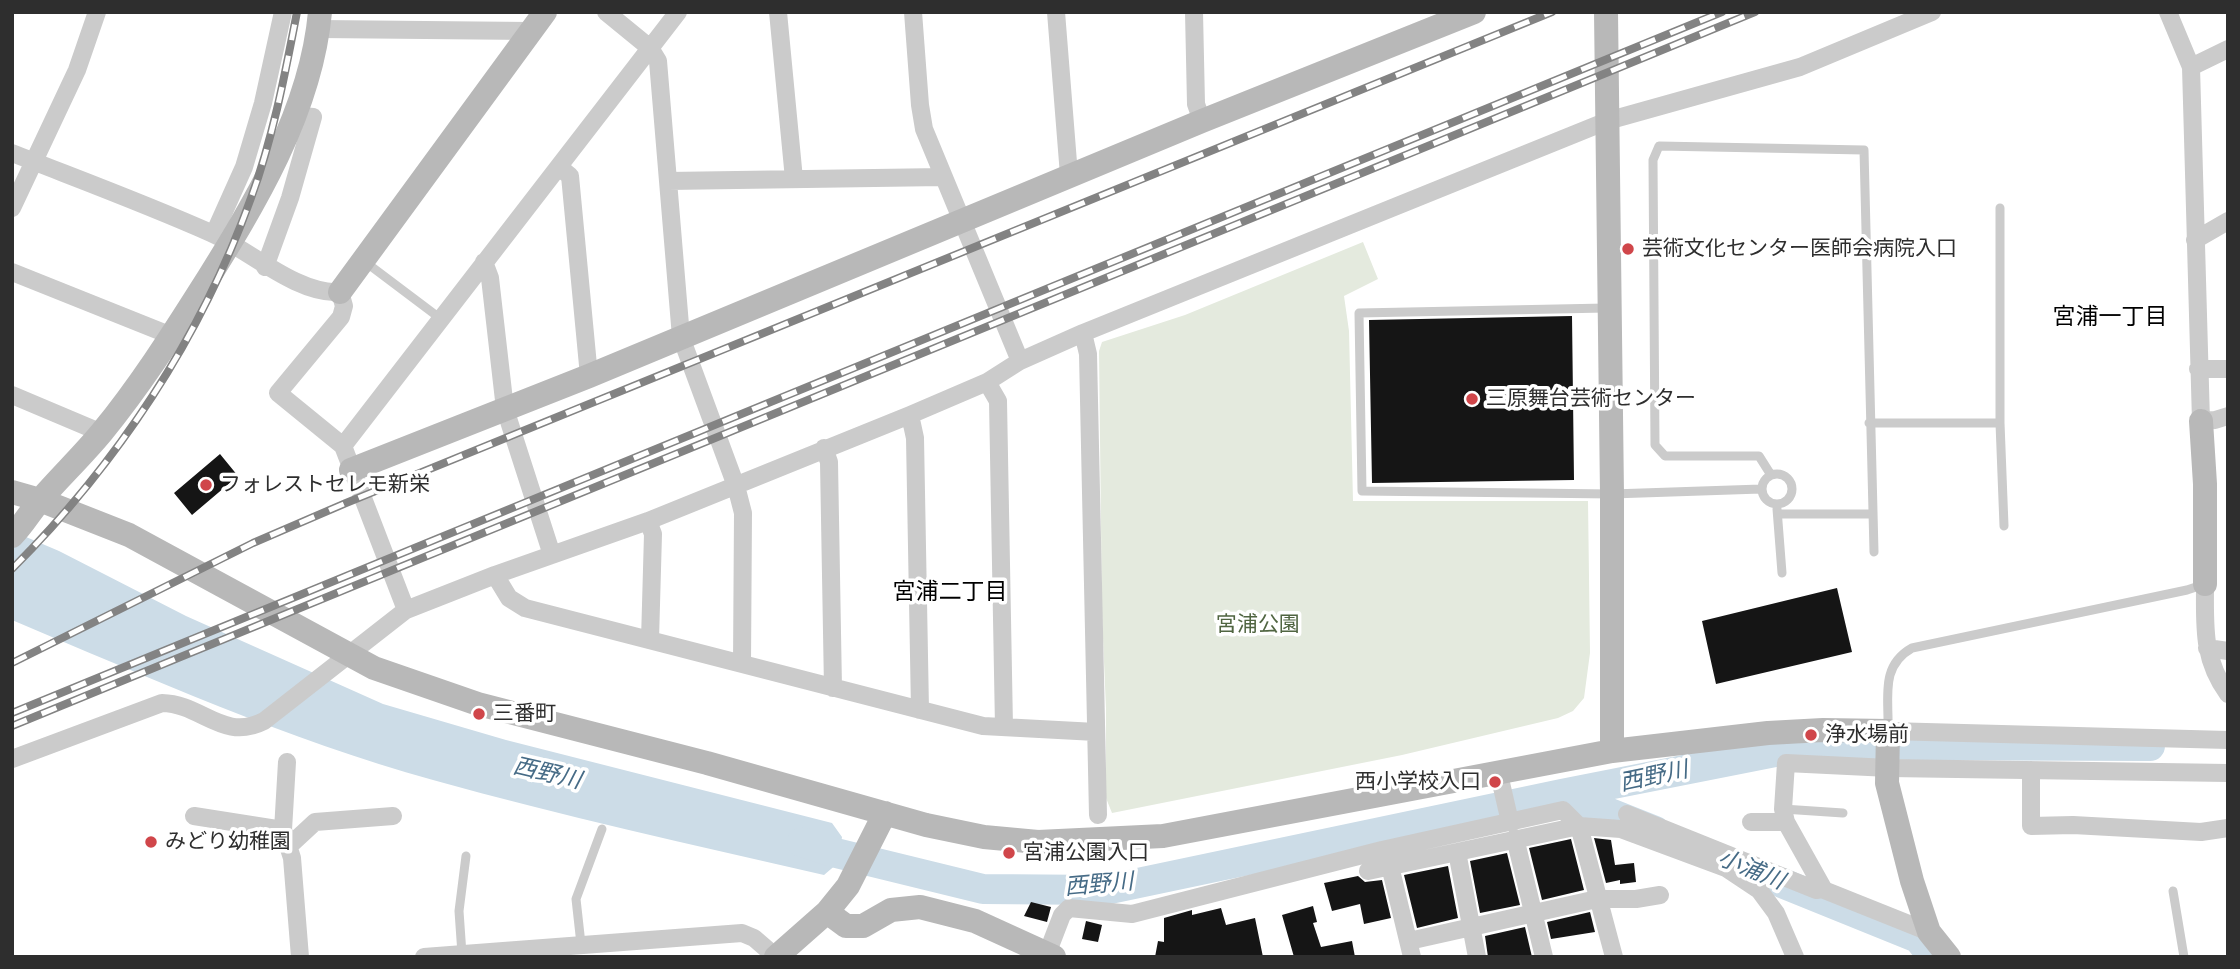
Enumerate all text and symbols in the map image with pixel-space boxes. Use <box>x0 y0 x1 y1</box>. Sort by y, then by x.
place label: 芸術文化センター医師会病院入口 <box>1642 236 1957 262</box>
marker: 芸術文化センター医師会病院入口 <box>1620 241 1636 257</box>
district label: 宮浦一丁目 <box>2053 303 2167 331</box>
place label: 三原舞台芸術センター <box>1486 386 1696 412</box>
marker: 三原舞台芸術センター <box>1464 391 1480 407</box>
place label: フォレストセレモ新栄 <box>220 472 430 498</box>
marker: フォレストセレモ新栄 <box>198 477 214 493</box>
district label: 宮浦二丁目 <box>893 578 1007 606</box>
park label: 宮浦公園 <box>1216 612 1300 638</box>
place label: 三番町 <box>493 701 556 727</box>
marker: 三番町 <box>471 706 487 722</box>
place label: 浄水場前 <box>1825 722 1909 748</box>
marker: 浄水場前 <box>1803 727 1819 743</box>
water label: 西野川 <box>510 753 584 795</box>
water label: 西野川 <box>1617 756 1691 798</box>
place label: 西小学校入口 <box>1355 769 1481 795</box>
marker: 西小学校入口 <box>1487 774 1503 790</box>
place label: みどり幼稚園 <box>165 829 291 855</box>
marker: みどり幼稚園 <box>143 834 159 850</box>
place label: 宮浦公園入口 <box>1023 840 1149 866</box>
water label: 小浦川 <box>1714 844 1788 896</box>
marker: 宮浦公園入口 <box>1001 845 1017 861</box>
water label: 西野川 <box>1063 868 1135 902</box>

